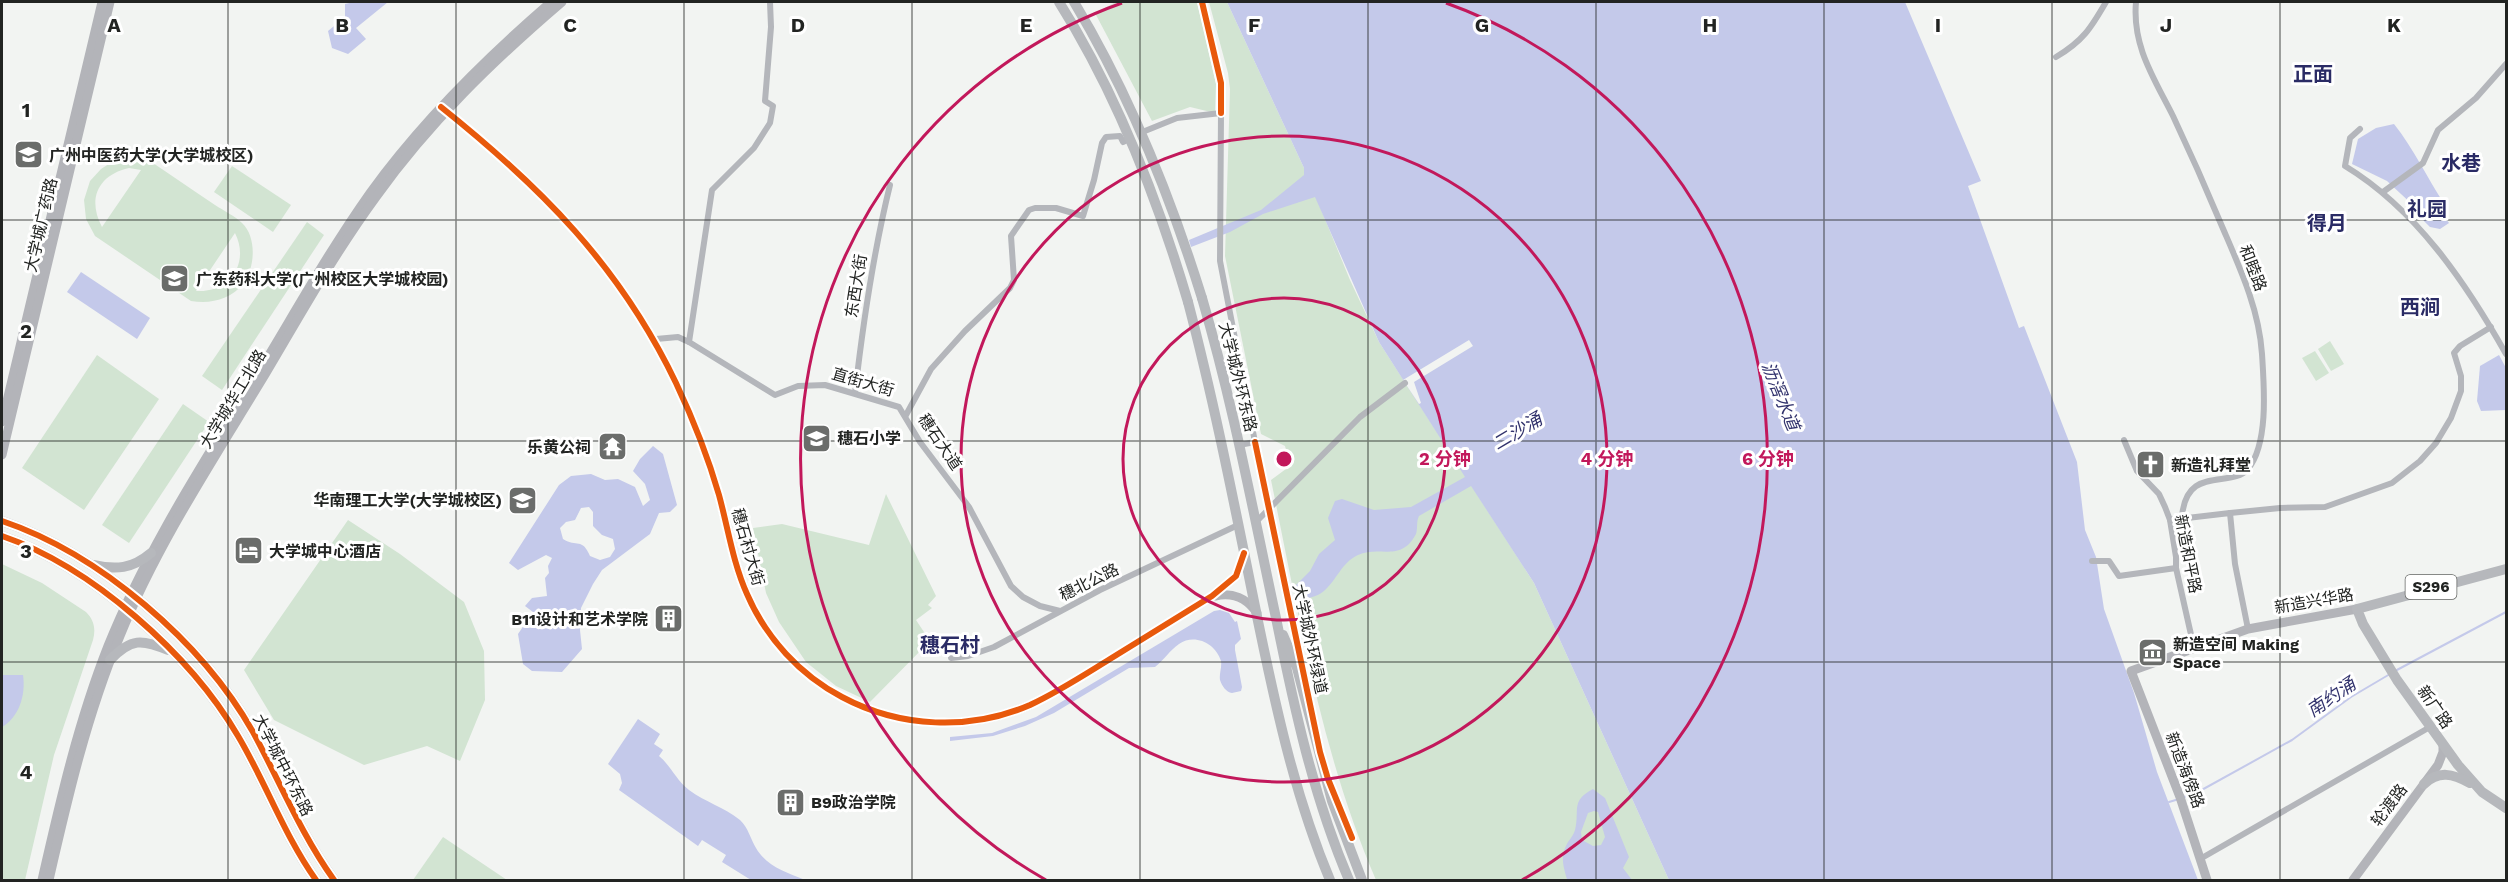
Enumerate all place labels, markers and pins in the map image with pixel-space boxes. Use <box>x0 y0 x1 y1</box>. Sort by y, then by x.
school or university icon: 广州中医药大学(大学城校区) <box>12 139 44 171</box>
place label: 广州中医药大学(大学城校区) <box>49 146 254 165</box>
school or university icon: 广东药科大学(广州校区大学城校园) <box>159 263 191 295</box>
place label: 广东药科大学(广州校区大学城校园) <box>196 270 449 289</box>
school or university icon: 穗石小学 <box>800 422 832 454</box>
place label: 穗石小学 <box>837 429 901 448</box>
temple icon: 乐黄公祠 <box>596 431 628 463</box>
place label: 乐黄公祠 <box>527 438 591 457</box>
centre of rings <box>1274 449 1294 469</box>
church icon: 新造礼拜堂 <box>2134 449 2166 481</box>
place label: 新造礼拜堂 <box>2171 456 2251 475</box>
school or university icon: 华南理工大学(大学城校区) <box>507 484 539 516</box>
place label: 华南理工大学(大学城校区) <box>313 491 502 510</box>
hotel icon: 大学城中心酒店 <box>232 535 264 567</box>
place label: 大学城中心酒店 <box>269 542 381 561</box>
building icon: B11设计和艺术学院 <box>653 603 685 635</box>
place label: B11设计和艺术学院 <box>511 610 648 629</box>
place label: 新造空间 Making Space <box>2173 635 2299 672</box>
museum icon: 新造空间 Making Space <box>2136 637 2168 669</box>
building icon: B9政治学院 <box>774 786 806 818</box>
place label: B9政治学院 <box>811 793 896 812</box>

